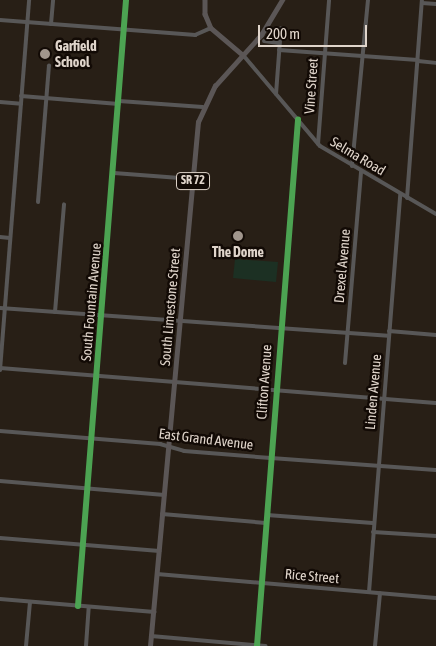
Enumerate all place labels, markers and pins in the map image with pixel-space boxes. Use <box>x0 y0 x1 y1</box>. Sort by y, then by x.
place label: Garfield School <box>55 38 97 70</box>
marker: Garfield School <box>39 48 51 60</box>
marker: The Dome <box>232 230 244 242</box>
place label: The Dome <box>212 244 264 260</box>

